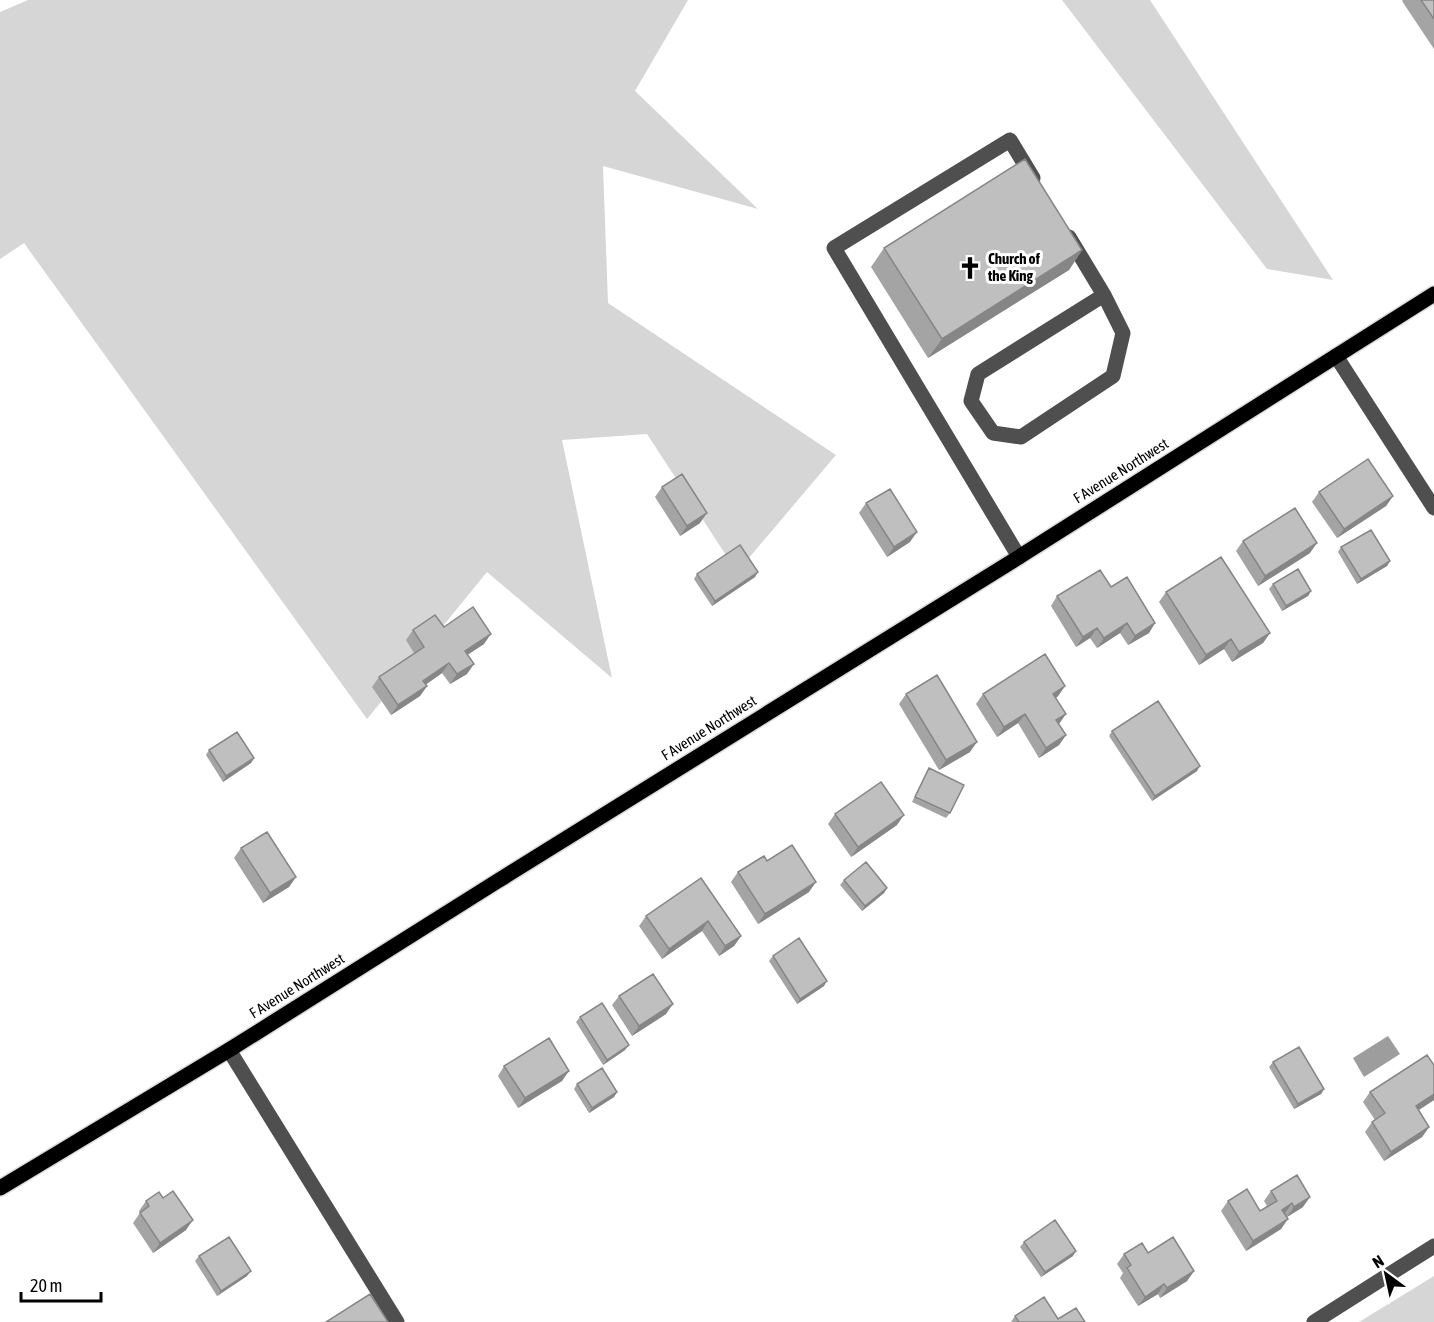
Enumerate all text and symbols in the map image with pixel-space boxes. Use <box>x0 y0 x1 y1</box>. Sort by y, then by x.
place label: Church of the King <box>987 250 1041 284</box>
church icon: Church of the King <box>957 255 983 281</box>
street label: F Avenue Northwest <box>1070 435 1171 507</box>
street label: F Avenue Northwest <box>658 692 759 764</box>
street label: F Avenue Northwest <box>246 950 347 1022</box>
north arrow <box>1356 1244 1416 1304</box>
text: N <box>1369 1251 1387 1272</box>
scale bar <box>21 1265 100 1303</box>
text: 20 m <box>30 1275 62 1296</box>

